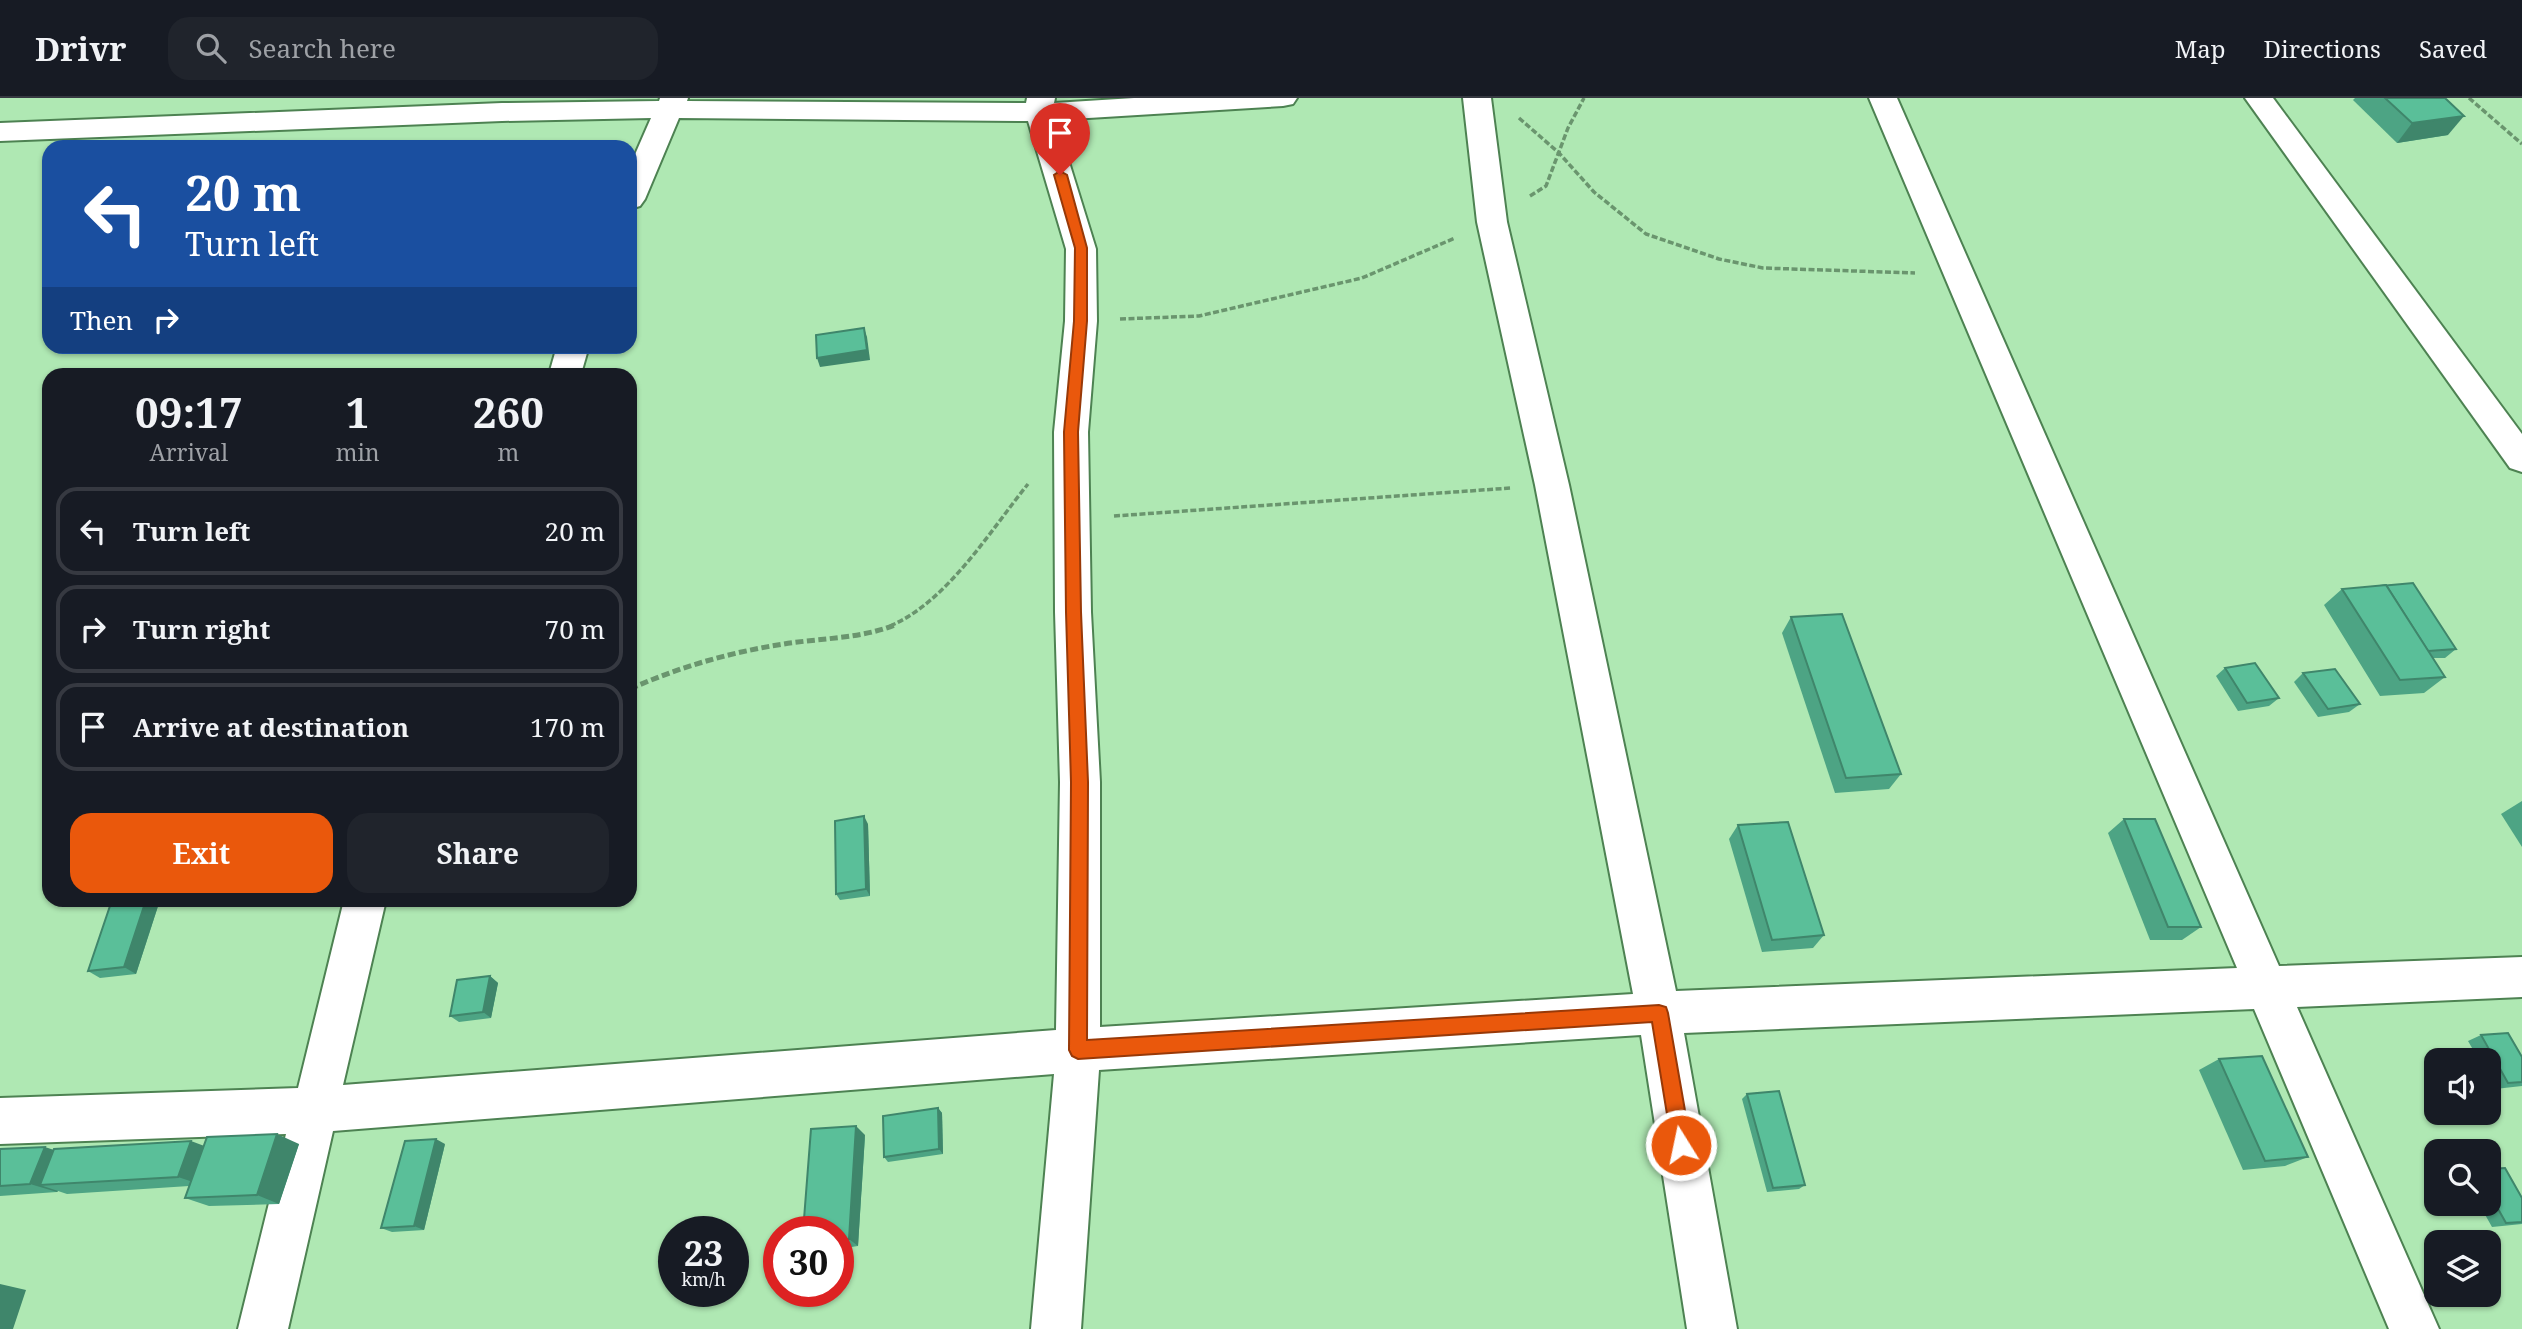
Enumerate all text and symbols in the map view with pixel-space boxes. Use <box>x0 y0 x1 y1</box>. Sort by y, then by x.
search box <box>168 17 658 80</box>
text: Drivr <box>35 26 126 71</box>
icon: search <box>192 29 230 67</box>
text: Search here <box>248 30 396 66</box>
text: Map <box>2175 32 2226 65</box>
text: Directions <box>2264 32 2381 65</box>
text: Saved <box>2419 32 2487 65</box>
pin <box>1030 103 1090 175</box>
icon: arrive <box>1041 114 1079 152</box>
text: 20 m <box>185 159 301 225</box>
icon: left <box>70 168 161 259</box>
text: Turn left <box>185 222 319 265</box>
icon: right <box>147 301 185 339</box>
text: Then <box>70 302 133 338</box>
text: 09:17 <box>135 383 243 440</box>
text: 1 <box>346 383 370 440</box>
text: 260 <box>473 383 544 440</box>
text: Arrival <box>150 436 228 468</box>
text: min <box>336 436 380 468</box>
text: m <box>497 436 519 468</box>
icon: left <box>74 512 112 550</box>
text: Turn left <box>133 513 250 549</box>
text: 20 m <box>545 513 605 549</box>
icon: right <box>74 610 112 648</box>
text: Turn right <box>133 611 270 647</box>
text: 70 m <box>545 611 605 647</box>
icon: arrive <box>74 708 112 746</box>
text: Arrive at destination <box>133 709 409 745</box>
text: 170 m <box>530 709 605 745</box>
button: Exit <box>70 813 333 893</box>
button: Share <box>347 813 609 893</box>
map controls <box>2424 1048 2501 1307</box>
button: sound <box>2424 1048 2501 1125</box>
position arrow <box>1644 1108 1718 1182</box>
button: search <box>2424 1139 2501 1216</box>
speed limit sign: 30 <box>763 1216 854 1307</box>
text: 23 <box>684 1229 723 1276</box>
button: layers <box>2424 1230 2501 1307</box>
text: km/h <box>681 1267 726 1291</box>

